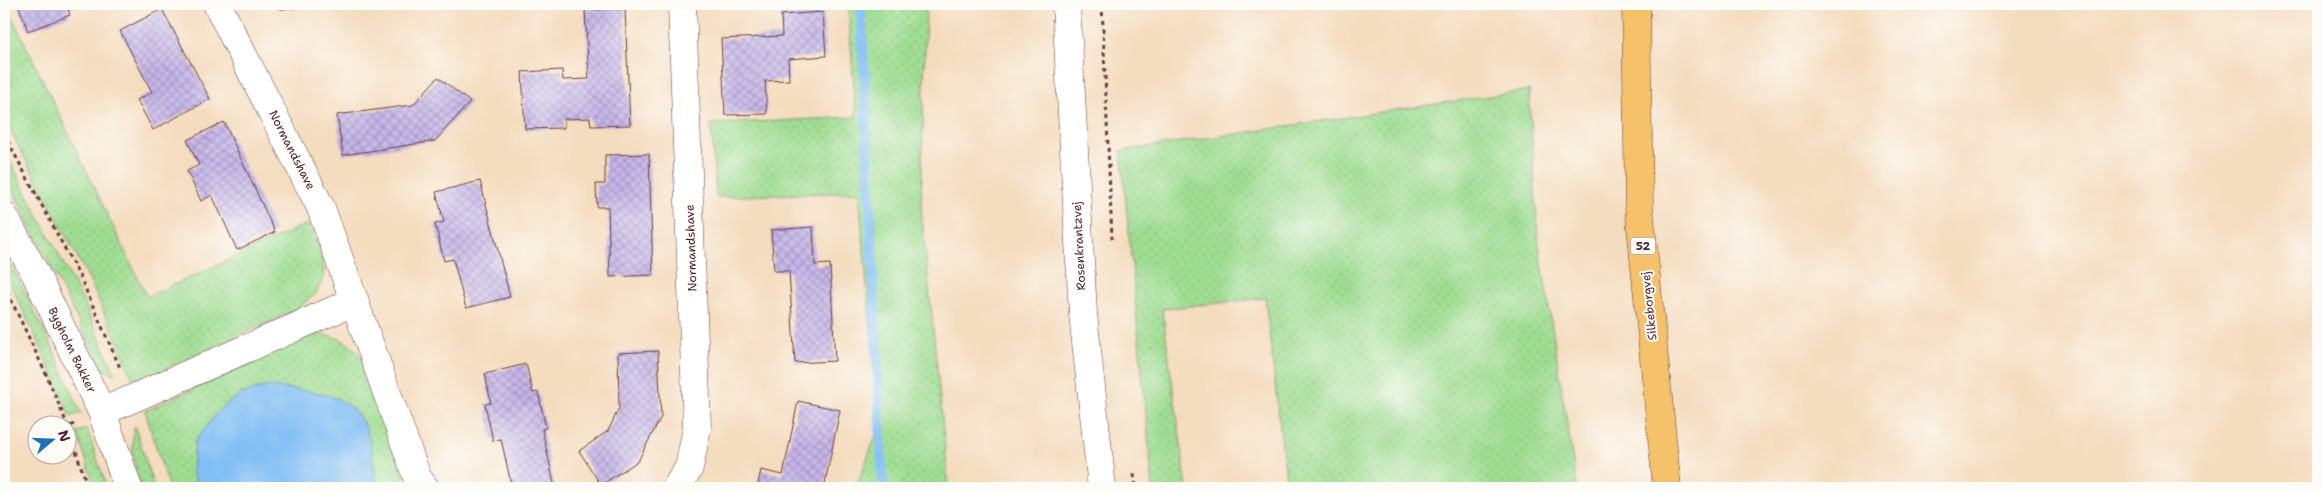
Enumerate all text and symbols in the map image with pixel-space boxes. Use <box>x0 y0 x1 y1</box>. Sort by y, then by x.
street label: Normandshave <box>265 108 319 193</box>
street label: Rosenkrantzvej <box>1069 201 1089 291</box>
street label: Normandshave <box>681 204 701 292</box>
road number: 52 <box>1630 238 1656 255</box>
street label: Silkeborgvej <box>1637 271 1661 341</box>
street label: Bygholm Bakker <box>44 304 100 396</box>
north arrow <box>28 414 78 464</box>
text: N <box>54 428 75 444</box>

